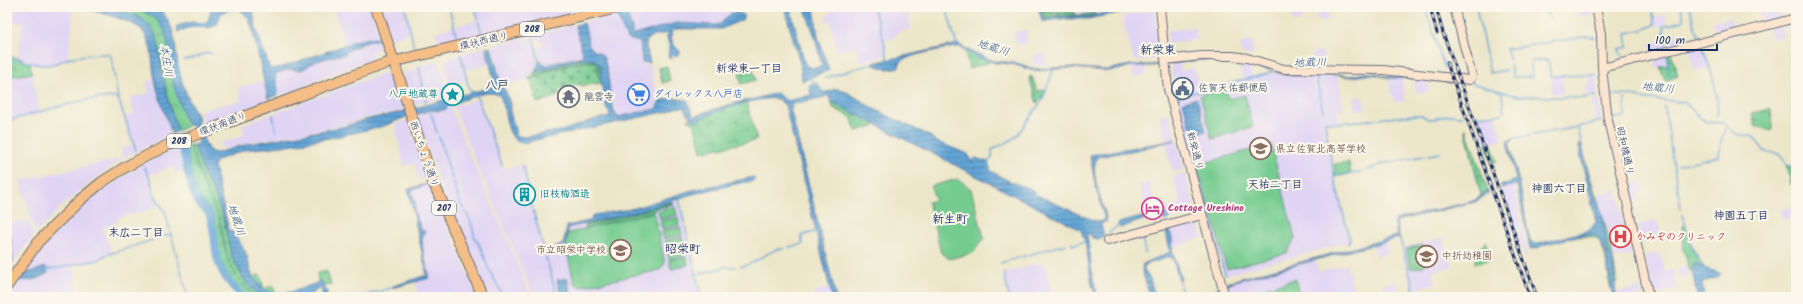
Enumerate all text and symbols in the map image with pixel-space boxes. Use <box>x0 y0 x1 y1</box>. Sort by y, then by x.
road number: 208 <box>520 22 544 36</box>
scale bar <box>1649 26 1717 52</box>
street label: 環状西通り <box>458 27 510 55</box>
text: 100 m <box>1655 31 1686 50</box>
water label: 地蔵川 <box>975 35 1011 61</box>
district label: 新栄東 <box>1140 41 1176 60</box>
water label: 本庄川 <box>155 43 177 79</box>
water label: 地蔵川 <box>1293 54 1327 72</box>
district label: 新栄東一丁目 <box>716 60 782 78</box>
public building icon: 佐賀天佑郵便局 <box>1170 75 1196 101</box>
district label: 八戸 <box>485 76 509 95</box>
water label: 地蔵川 <box>1641 77 1675 99</box>
place label: 佐賀天佑郵便局 <box>1198 80 1268 96</box>
place icon: 八戸地蔵尊 <box>440 81 466 107</box>
supermarket icon: ダイレックス八戸店 <box>625 81 651 107</box>
temple icon: 龍雲寺 <box>556 84 582 110</box>
place label: 八戸地蔵尊 <box>388 86 438 102</box>
place label: ダイレックス八戸店 <box>654 86 743 102</box>
place label: 龍雲寺 <box>584 89 614 105</box>
street label: 環状南通り <box>197 108 249 140</box>
street label: 西いちょう通り <box>405 118 443 190</box>
street label: 昭和橋通り <box>1612 125 1638 177</box>
street label: 新栄通り <box>1182 130 1208 172</box>
road number: 208 <box>167 134 191 148</box>
school or university icon: 県立佐賀北高等学校 <box>1247 136 1273 162</box>
place label: 県立佐賀北高等学校 <box>1276 141 1366 157</box>
district label: 天祐二丁目 <box>1248 176 1303 194</box>
district label: 神園六丁目 <box>1532 180 1587 198</box>
building icon: 旧枝梅酒造 <box>511 181 537 207</box>
place label: 旧枝梅酒造 <box>540 186 590 202</box>
hotel icon: Cottage Ureshino <box>1140 195 1166 221</box>
place label: Cottage Ureshino <box>1168 200 1244 216</box>
road number: 207 <box>432 201 456 215</box>
water label: 地蔵川 <box>222 202 250 238</box>
district label: 神園五丁目 <box>1714 207 1769 225</box>
district label: 新生町 <box>932 210 968 229</box>
district label: 末広二丁目 <box>109 224 164 242</box>
hospital icon: かみぞのクリニック <box>1607 224 1633 250</box>
place label: かみぞのクリニック <box>1636 229 1726 245</box>
school or university icon: 市立昭栄中学校 <box>608 237 634 263</box>
district label: 昭栄町 <box>665 240 701 259</box>
place label: 市立昭栄中学校 <box>536 242 606 258</box>
school or university icon: 中折幼稚園 <box>1414 243 1440 269</box>
place label: 中折幼稚園 <box>1442 248 1492 264</box>

